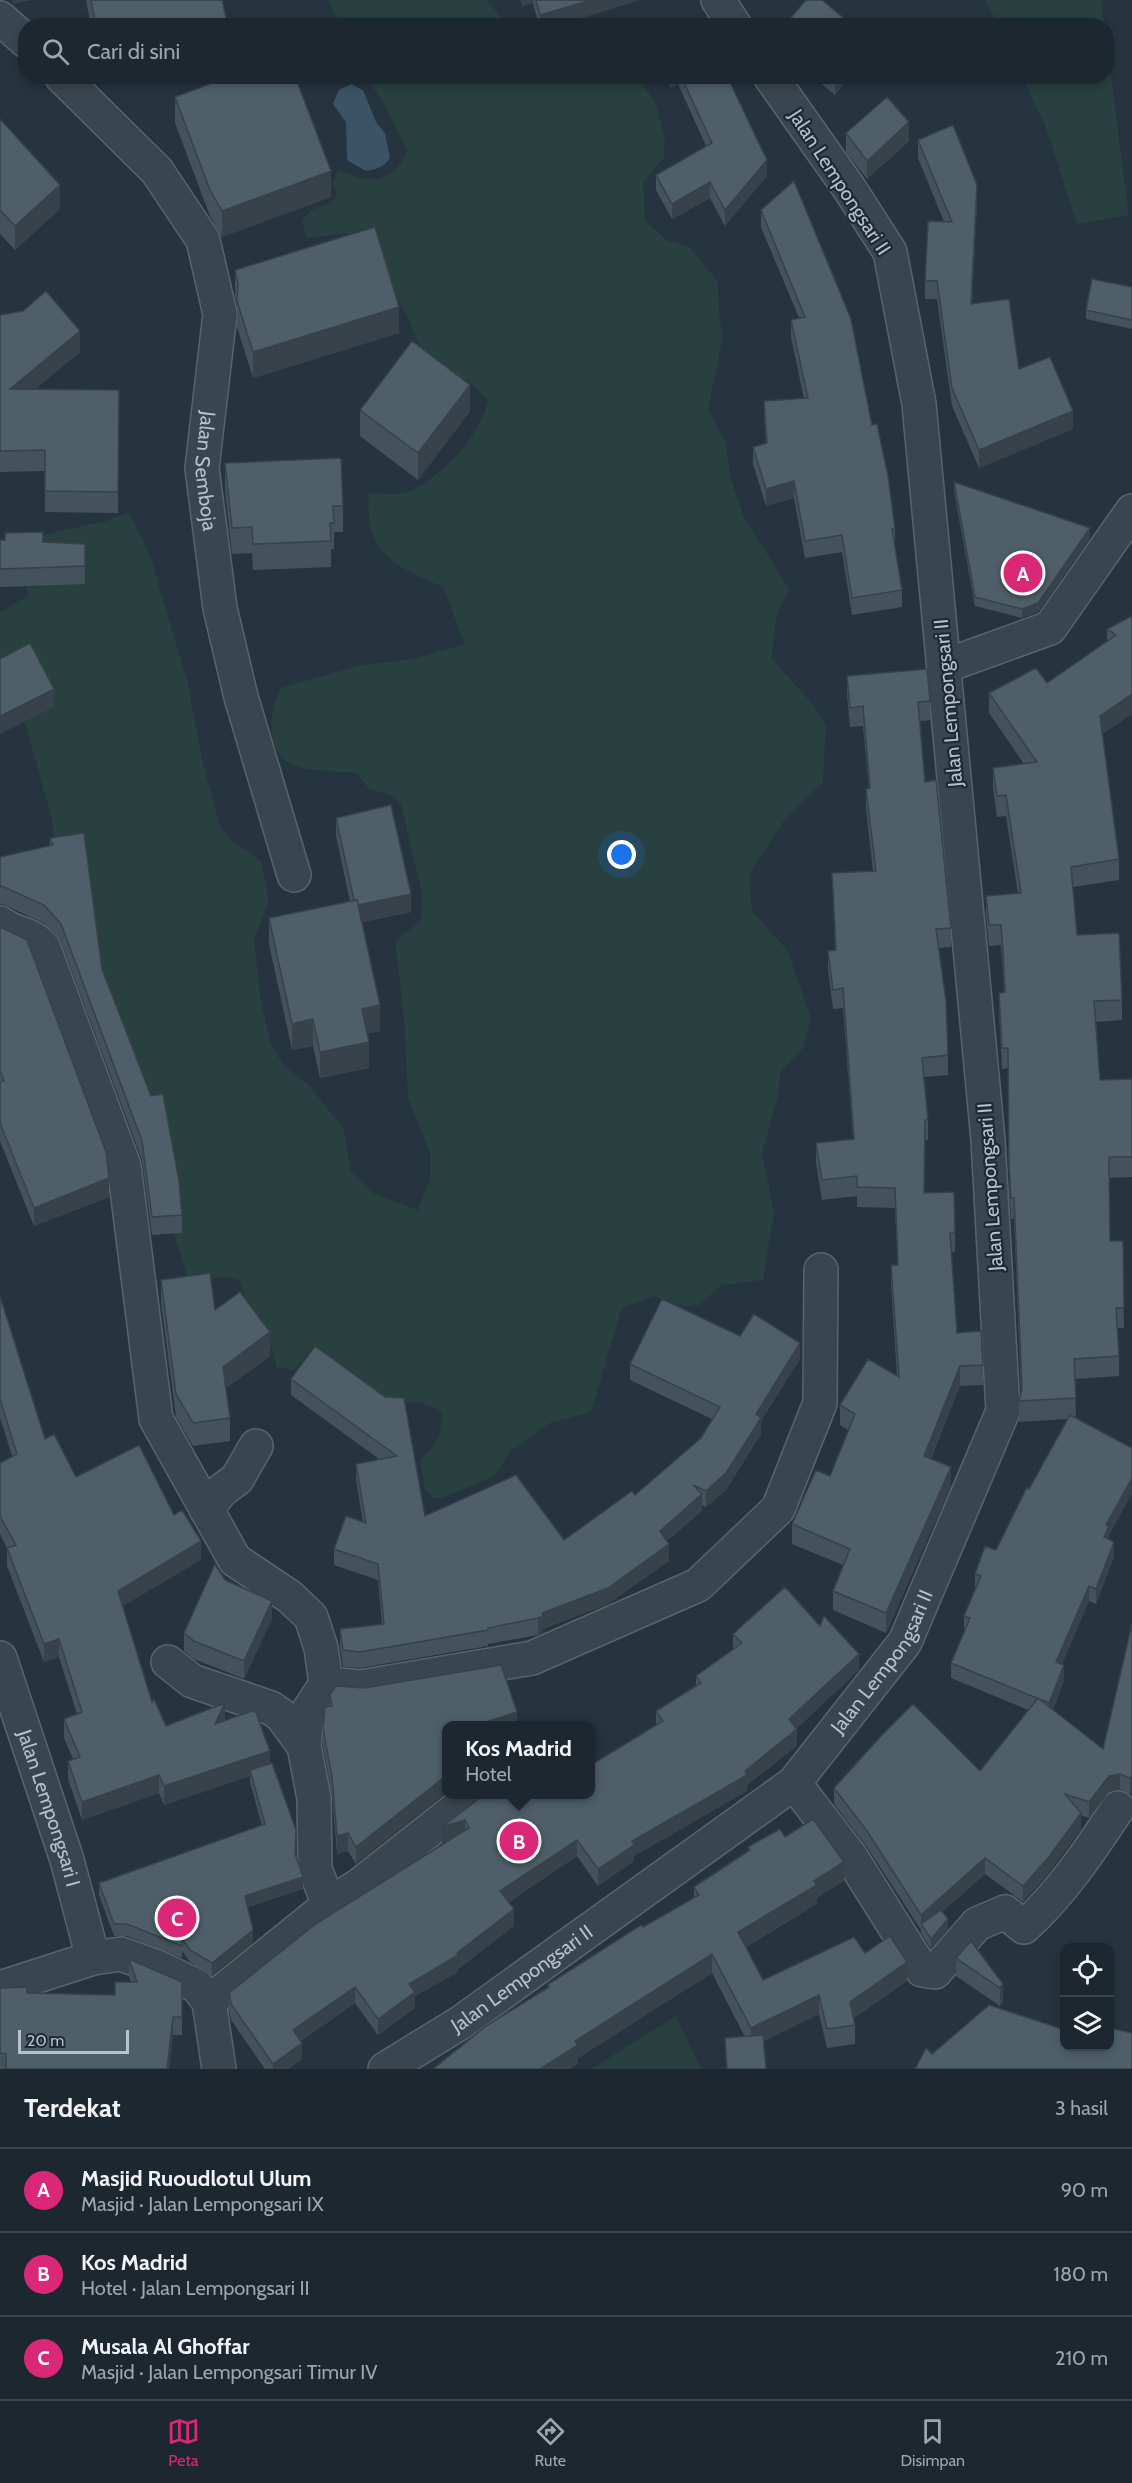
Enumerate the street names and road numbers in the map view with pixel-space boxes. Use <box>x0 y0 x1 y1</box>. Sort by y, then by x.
street label: Jalan Lempongsari II <box>783 104 896 259</box>
street label: Jalan Semboja <box>190 409 222 532</box>
street label: Jalan Lempongsari II <box>929 618 967 789</box>
street label: Jalan Lempongsari II <box>972 1102 1008 1273</box>
street label: Jalan Lempongsari II <box>825 1586 938 1739</box>
street label: Jalan Lempongsari I <box>12 1726 86 1889</box>
street label: Jalan Lempongsari II <box>446 1920 597 2038</box>

